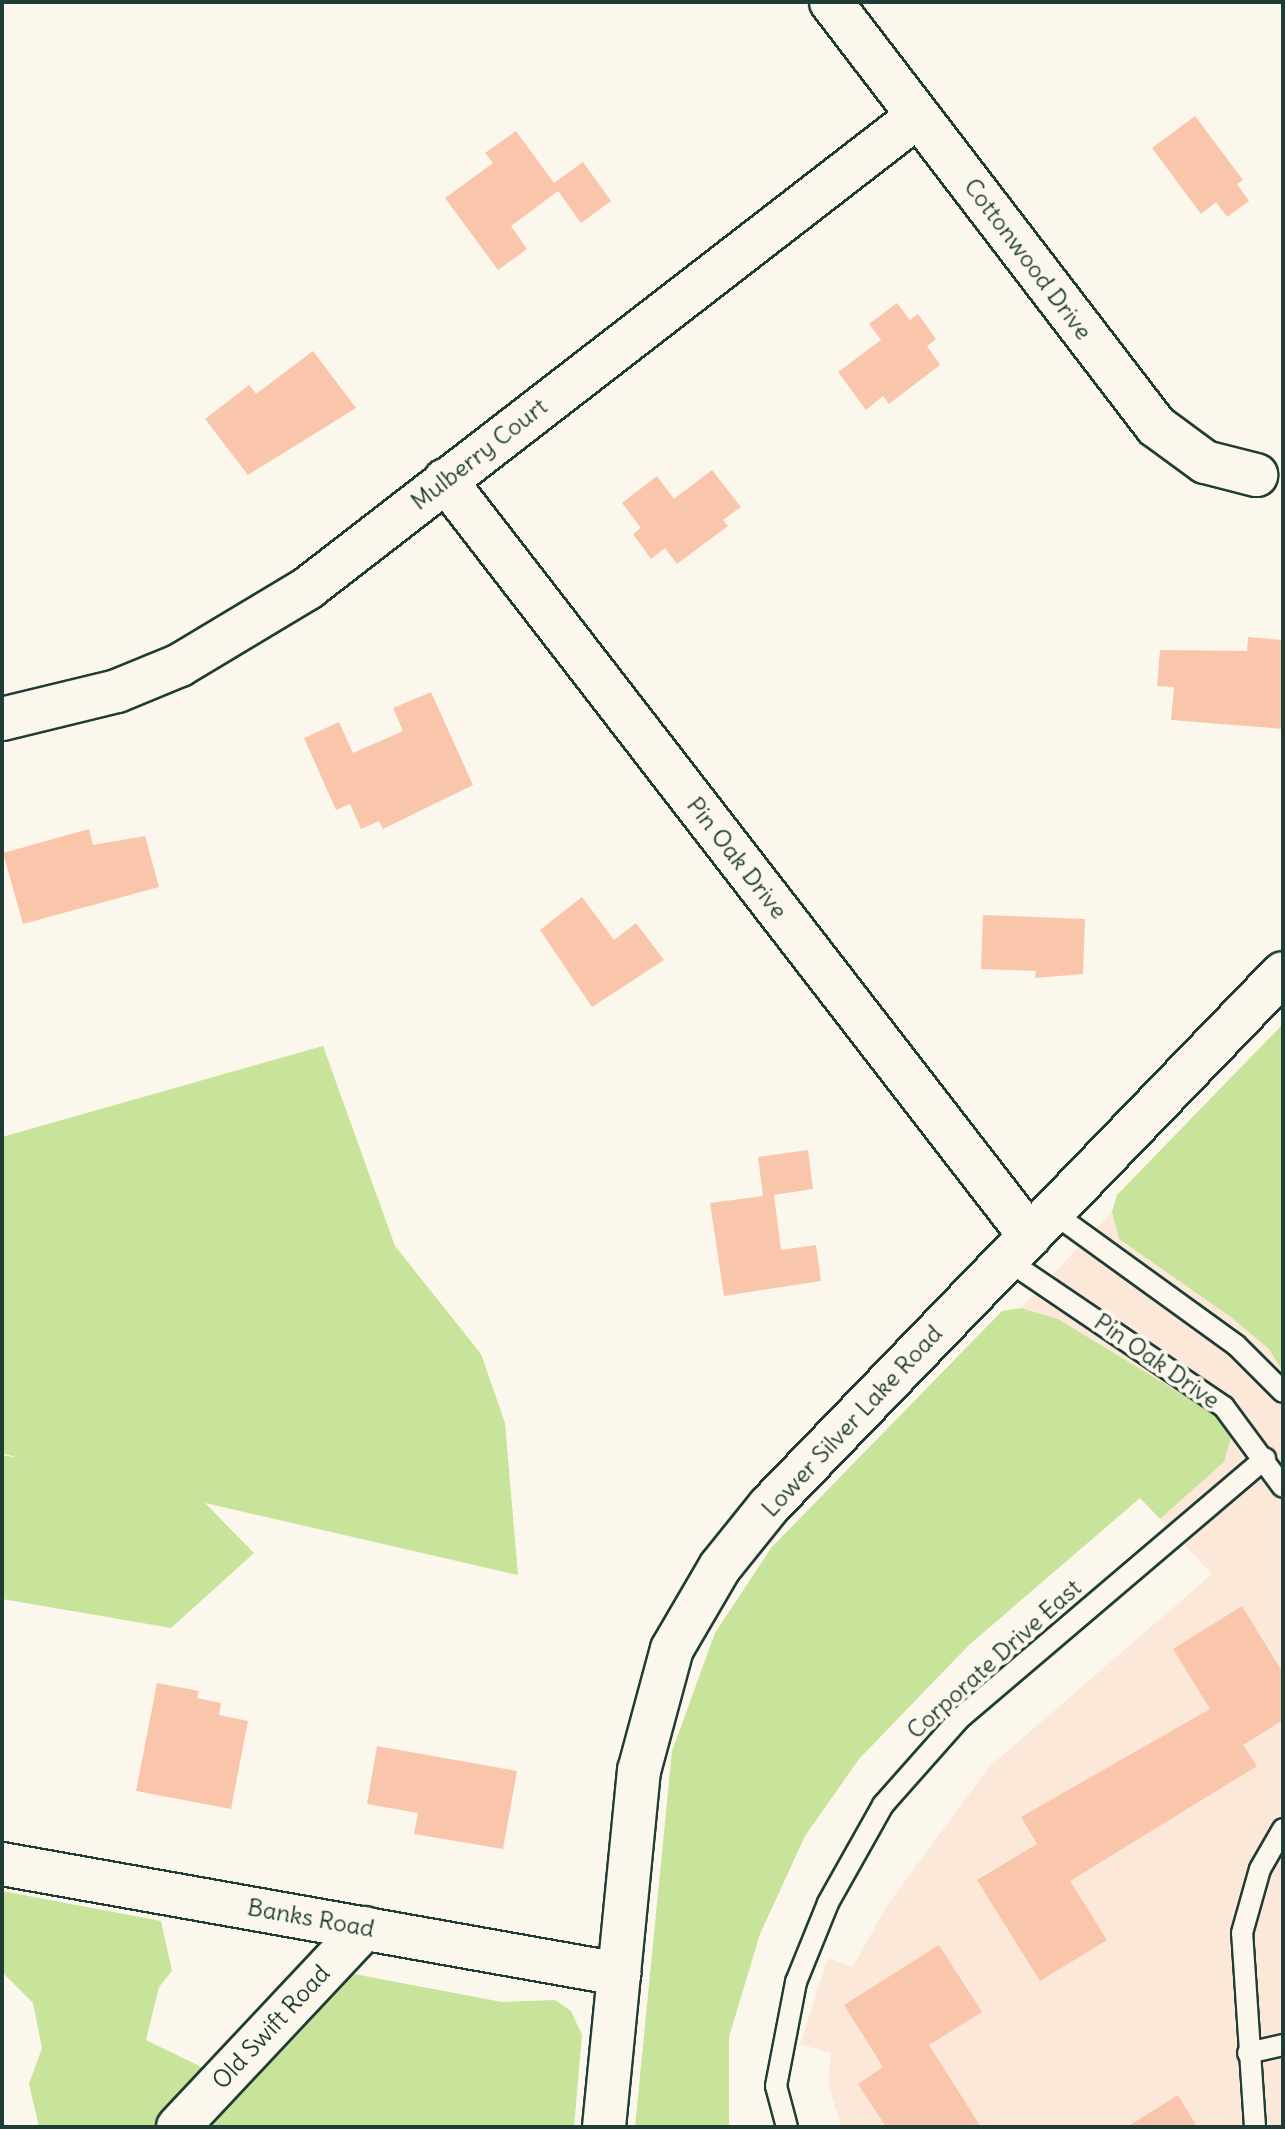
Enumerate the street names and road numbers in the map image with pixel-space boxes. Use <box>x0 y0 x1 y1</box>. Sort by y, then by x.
street label: Cottonwood Drive <box>958 173 1098 345</box>
street label: Mulberry Court <box>405 392 553 516</box>
street label: Pin Oak Drive <box>681 791 793 925</box>
street label: Pin Oak Drive <box>1089 1307 1225 1415</box>
street label: Lower Silver Lake Road <box>756 1319 948 1523</box>
street label: Corporate Drive East <box>901 1573 1087 1745</box>
street label: Banks Road <box>245 1893 377 1943</box>
street label: Old Swift Road <box>206 1959 336 2095</box>

